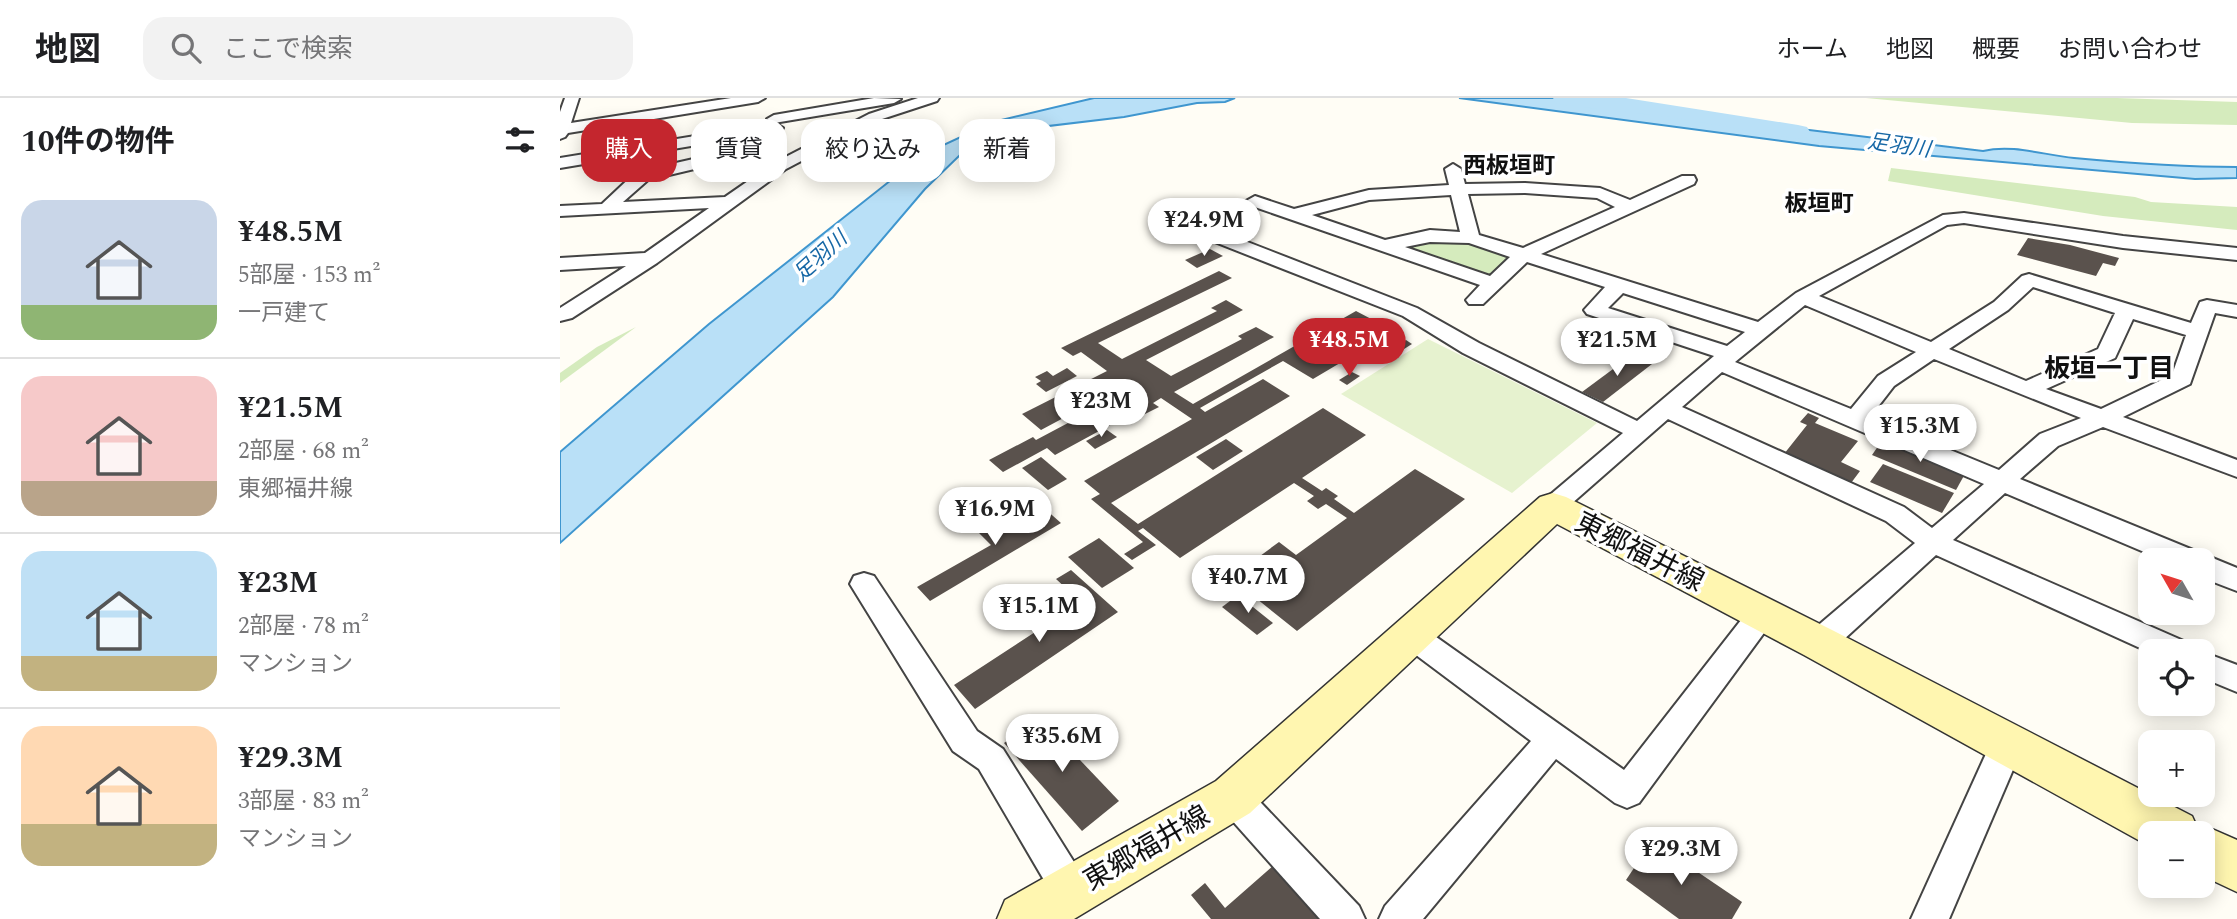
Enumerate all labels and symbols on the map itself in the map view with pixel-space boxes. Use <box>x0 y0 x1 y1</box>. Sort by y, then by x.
water label: 足羽川 <box>1865 126 1934 166</box>
district label: 西板垣町 <box>1463 149 1555 184</box>
district label: 板垣町 <box>1785 187 1854 222</box>
pin: ¥24.9M <box>1147 198 1261 258</box>
water label: 足羽川 <box>787 222 856 290</box>
pin: ¥48.5M <box>1292 318 1406 378</box>
pin: ¥21.5M <box>1560 318 1674 378</box>
district label: 板垣一丁目 <box>2044 349 2174 389</box>
pin: ¥23M <box>1060 380 1142 439</box>
pin: ¥15.3M <box>1863 404 1977 464</box>
pin: ¥16.9M <box>938 488 1052 547</box>
street label: 東郷福井線 <box>1567 501 1711 603</box>
north arrow <box>2138 548 2216 625</box>
pin: ¥40.7M <box>1191 556 1305 615</box>
pin: ¥15.1M <box>982 584 1096 644</box>
pin: ¥35.6M <box>1005 714 1119 774</box>
street label: 東郷福井線 <box>1075 795 1218 902</box>
pin: ¥29.3M <box>1624 828 1738 887</box>

